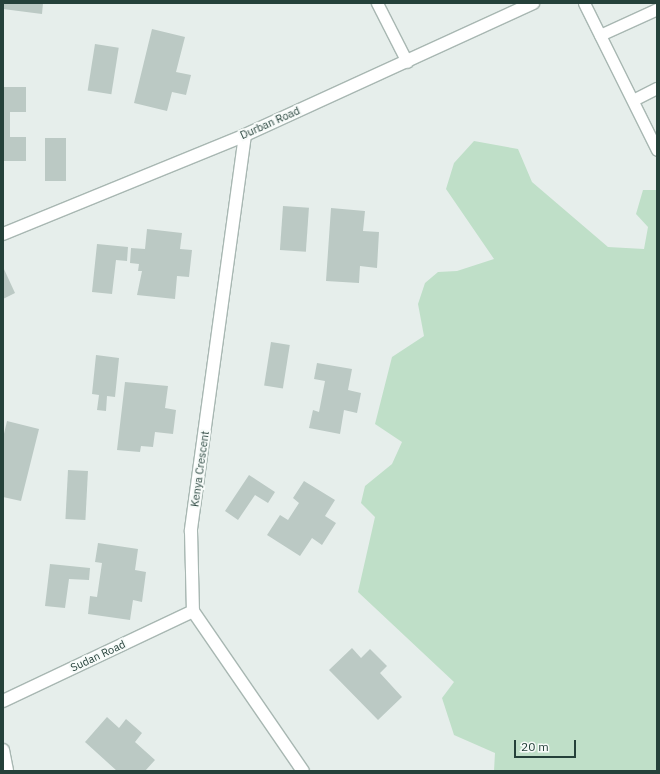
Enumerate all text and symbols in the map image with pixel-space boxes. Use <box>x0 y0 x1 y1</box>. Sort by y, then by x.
street label: Durban Road <box>238 104 302 142</box>
street label: Kenya Crescent <box>188 430 212 508</box>
street label: Sudan Road <box>68 638 128 674</box>
scale bar <box>516 732 578 758</box>
text: 20 m <box>521 739 549 754</box>

